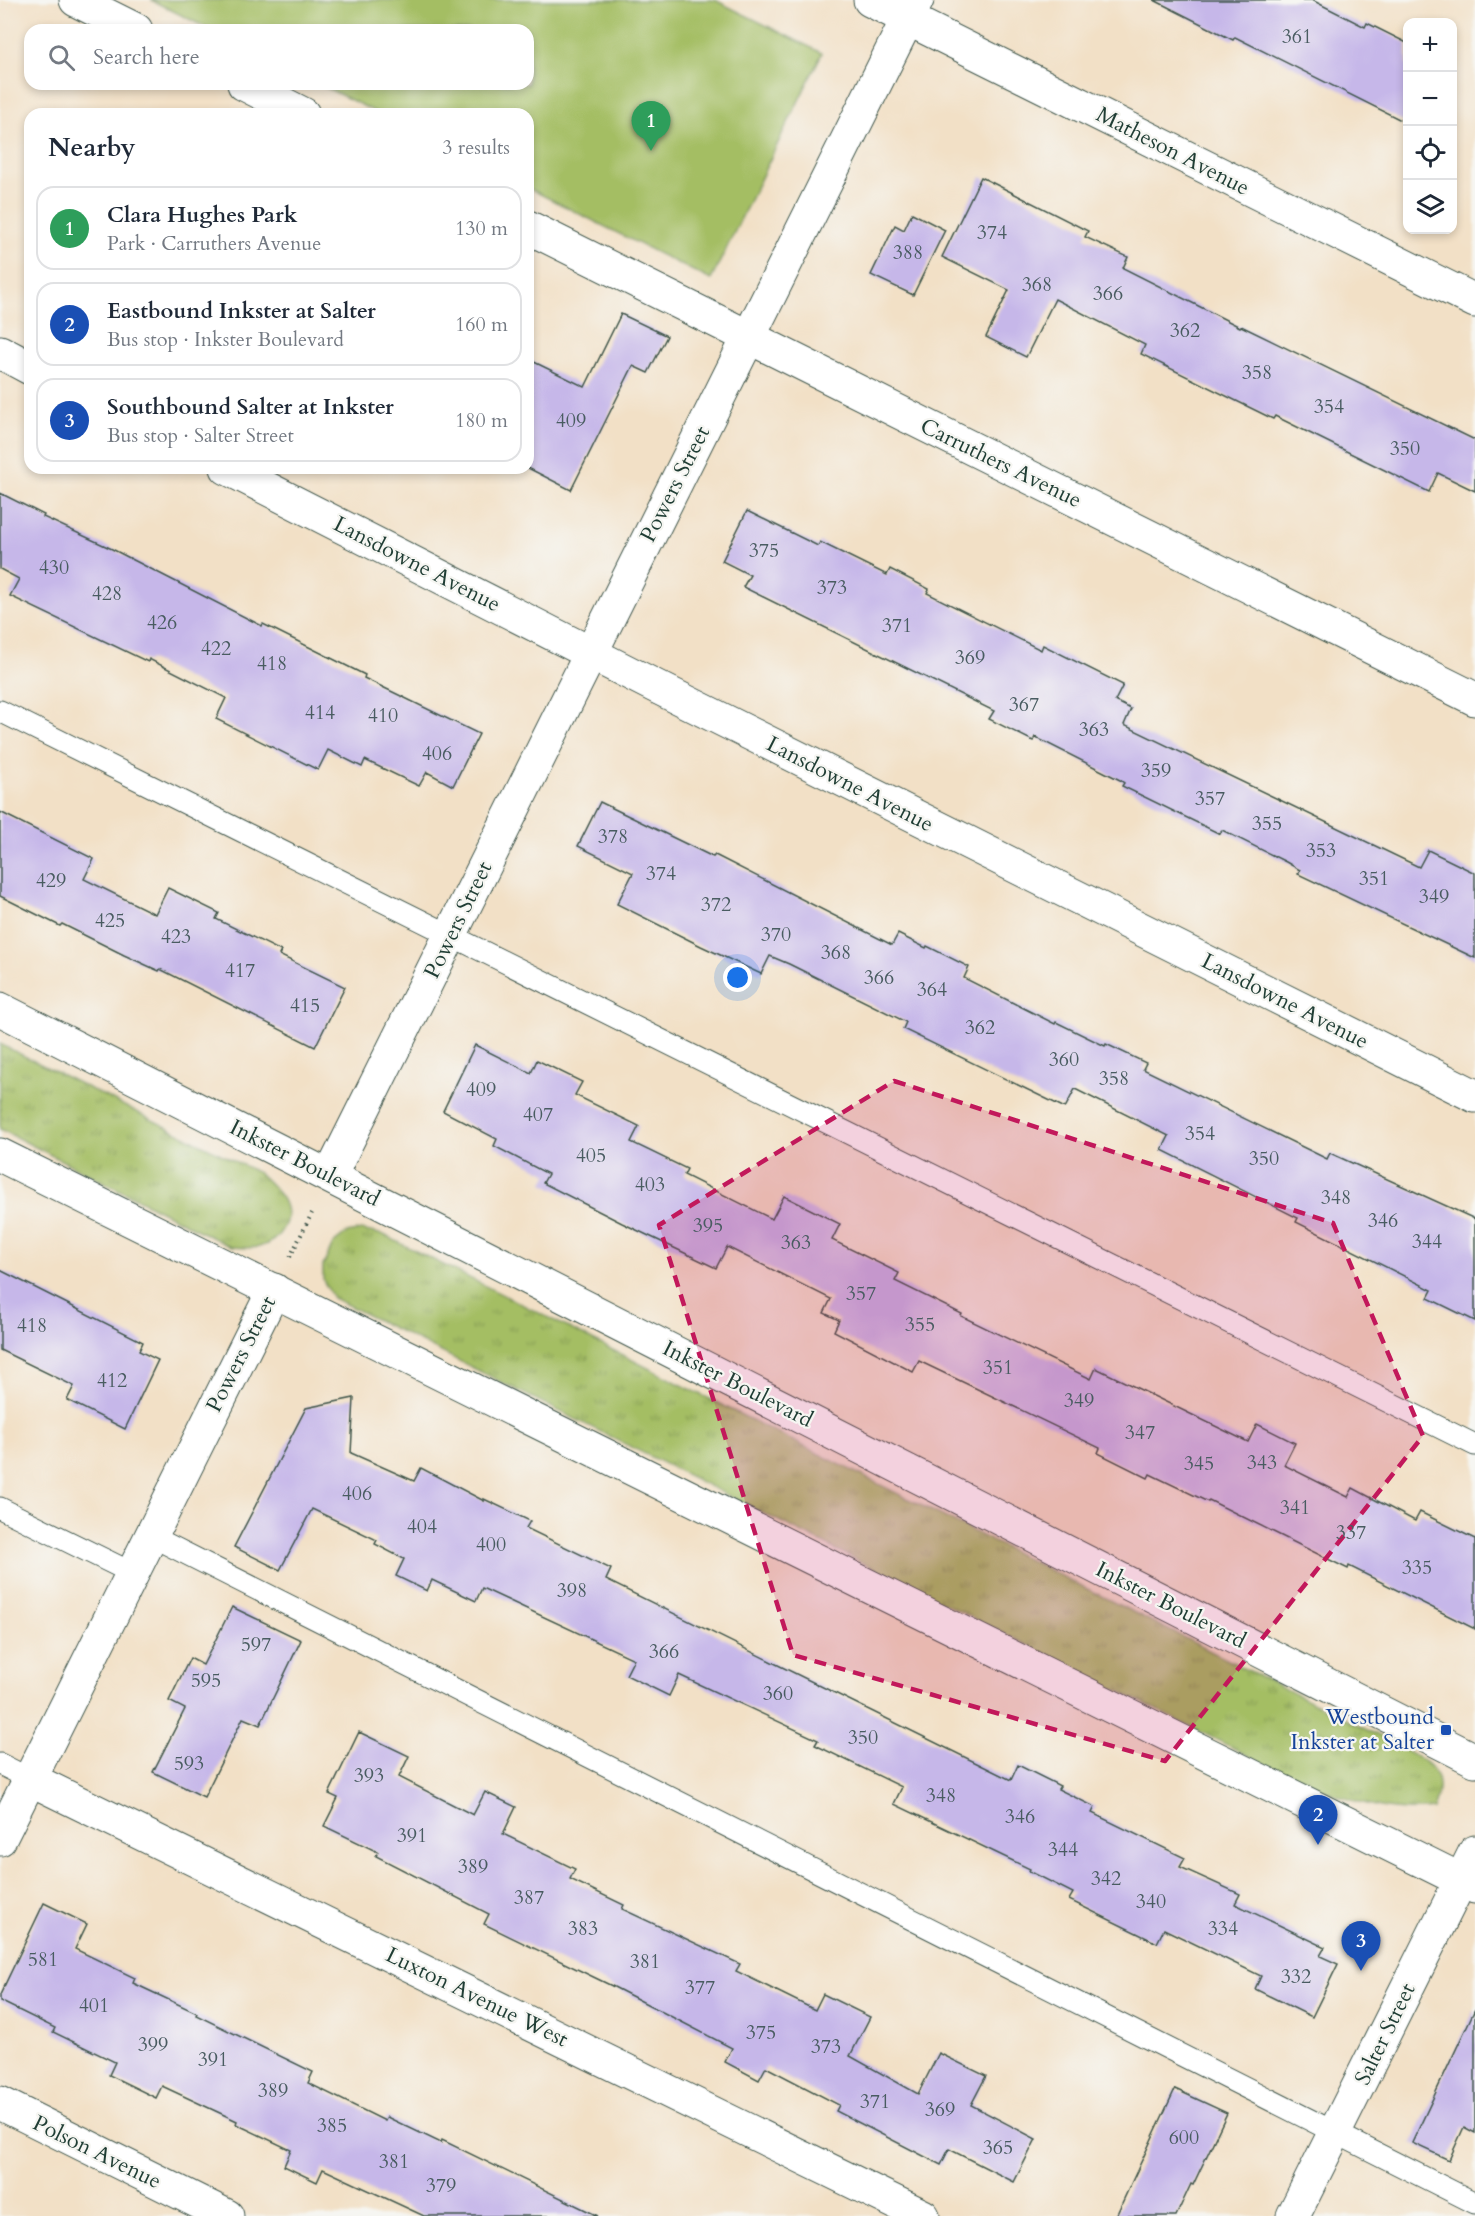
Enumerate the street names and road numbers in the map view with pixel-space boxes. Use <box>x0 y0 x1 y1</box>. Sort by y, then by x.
street label: Matheson Avenue <box>1091 99 1255 203</box>
street label: Carruthers Avenue <box>915 411 1087 515</box>
street label: Powers Street <box>633 421 717 547</box>
street label: Lansdowne Avenue <box>328 509 506 619</box>
street label: Lansdowne Avenue <box>761 729 939 839</box>
street label: Powers Street <box>417 856 499 984</box>
street label: Lansdowne Avenue <box>1196 946 1374 1056</box>
street label: Inkster Boulevard <box>225 1112 386 1214</box>
street label: Powers Street <box>199 1291 283 1417</box>
street label: Inkster Boulevard <box>658 1333 819 1435</box>
street label: Inkster Boulevard <box>1091 1554 1252 1656</box>
street label: Luxton Avenue West <box>381 1940 573 2054</box>
street label: Salter Street <box>1347 1978 1423 2090</box>
street label: Polson Avenue <box>28 2108 166 2196</box>

